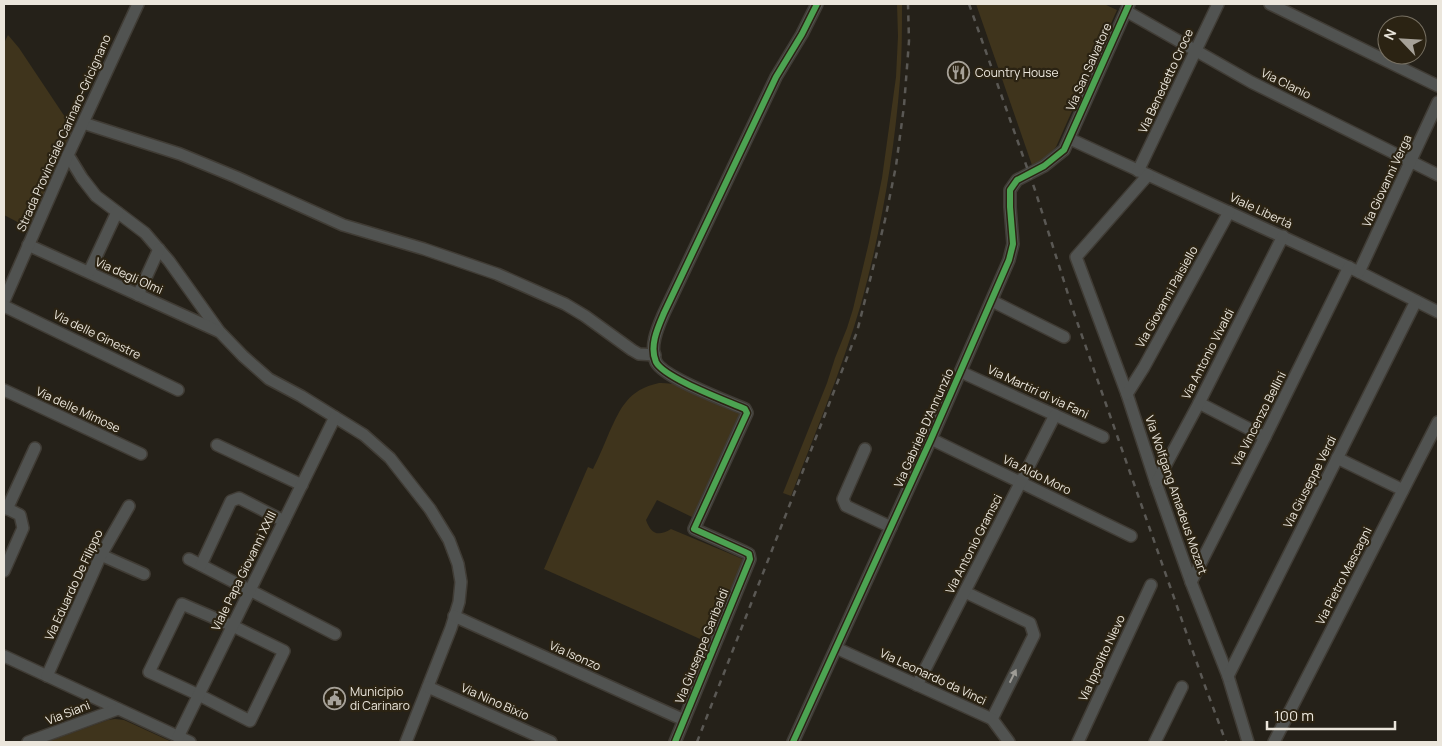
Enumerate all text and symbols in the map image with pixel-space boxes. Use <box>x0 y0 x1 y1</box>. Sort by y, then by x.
north arrow <box>1377 15 1427 65</box>
street label: Via San Salvatore <box>1062 20 1116 113</box>
street label: Via Benedetto Croce <box>1134 26 1197 136</box>
text: N <box>1379 26 1401 43</box>
street label: Strada Provinciale Carinaro-Gricignano <box>12 32 115 234</box>
restaurant icon: Country House <box>947 61 971 85</box>
place label: Country House <box>975 64 1058 81</box>
street label: Via Clanio <box>1258 64 1314 103</box>
street label: Via Giovanni Verga <box>1358 132 1415 230</box>
street label: Viale Libertà <box>1227 189 1295 233</box>
street label: Via Giovanni Paisiello <box>1131 243 1202 351</box>
street label: Via degli Olmi <box>93 253 166 298</box>
street label: Via delle Ginestre <box>50 306 144 363</box>
street label: Via Antonio Vivaldi <box>1177 306 1238 402</box>
street label: Via Martiri di via Fani <box>985 361 1092 422</box>
street label: Via Gabriele D'Annunzio <box>890 365 958 490</box>
street label: Via Vincenzo Bellini <box>1227 368 1290 469</box>
street label: Via delle Mimose <box>33 383 123 437</box>
street label: Via Wolfgang Amadeus Mozart <box>1141 413 1212 577</box>
street label: Via Giuseppe Verdi <box>1279 433 1340 531</box>
street label: Via Aldo Moro <box>1000 451 1074 498</box>
street label: Via Antonio Gramsci <box>941 491 1006 596</box>
street label: Viale Papa Giovanni XXIII <box>207 508 280 634</box>
street label: Via Pietro Mascagni <box>1312 524 1376 628</box>
street label: Via Eduardo De Filippo <box>40 527 107 643</box>
street label: Via Giuseppe Garibaldi <box>671 586 732 706</box>
street label: Via Ippolito Nievo <box>1074 612 1129 704</box>
street label: Via Isonzo <box>547 637 604 675</box>
street label: Via Leonardo da Vinci <box>877 644 989 709</box>
one-way arrow <box>1009 669 1017 683</box>
street label: Via Nino Bixio <box>458 679 532 724</box>
place label: Municipio di Carinaro <box>350 683 410 714</box>
public building icon: Municipio di Carinaro <box>322 687 346 711</box>
street label: Via Siani <box>43 696 92 729</box>
scale bar <box>1267 698 1394 730</box>
text: 100 m <box>1274 705 1314 726</box>

